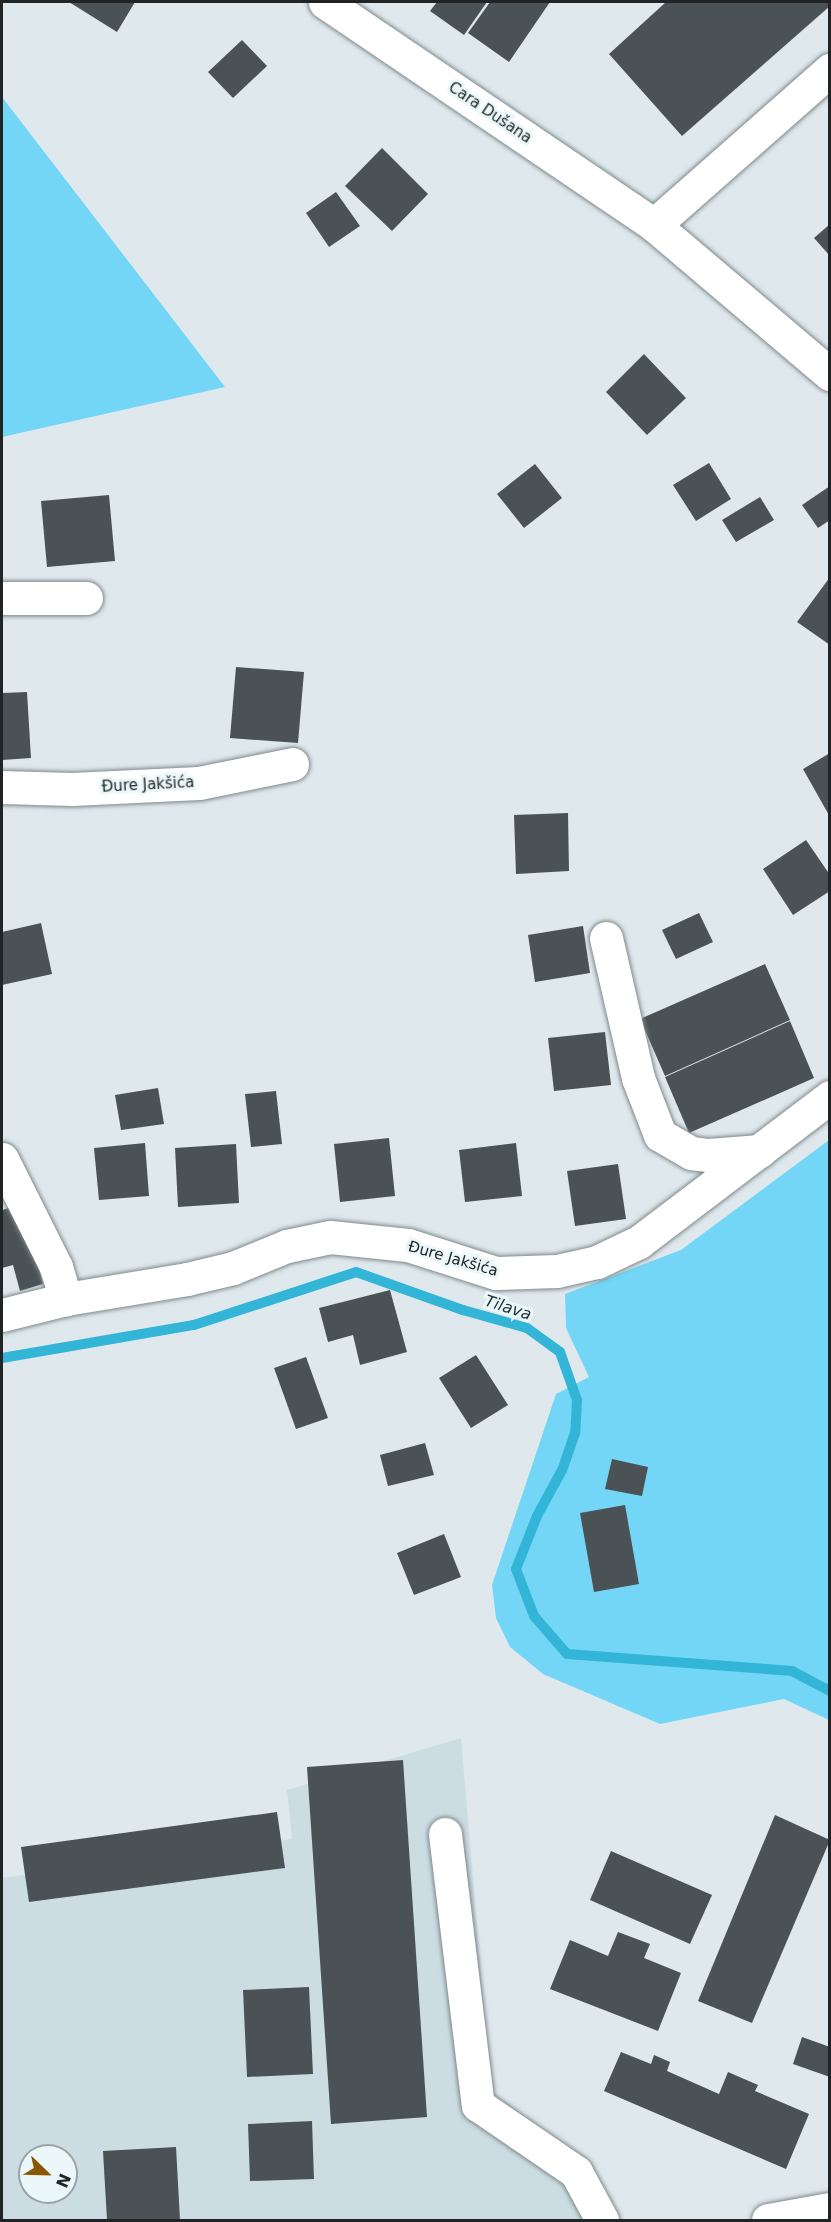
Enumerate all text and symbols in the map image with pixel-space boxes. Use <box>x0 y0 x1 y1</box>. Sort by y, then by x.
street label: Cara Dušana <box>445 79 535 147</box>
street label: Đure Jakšića <box>101 774 195 796</box>
street label: Đure Jakšića <box>406 1238 500 1280</box>
water label: Tilava <box>482 1291 534 1325</box>
north arrow <box>18 2144 78 2204</box>
text: N <box>52 2171 75 2190</box>

